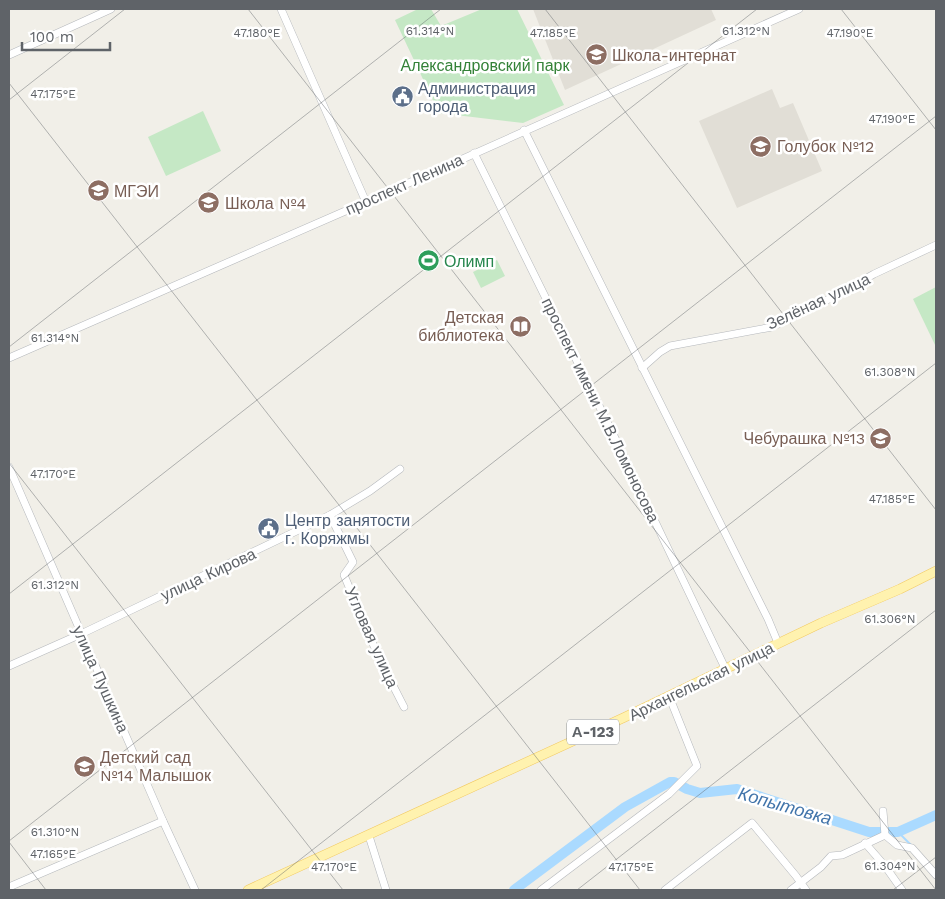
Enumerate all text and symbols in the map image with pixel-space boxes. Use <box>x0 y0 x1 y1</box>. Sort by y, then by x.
scale bar <box>22 20 110 52</box>
text: 61.314°N <box>406 24 454 38</box>
text: 61.312°N <box>722 24 770 38</box>
text: 47.180°E <box>234 26 281 40</box>
text: 47.185°E <box>530 26 577 40</box>
text: 47.190°E <box>827 26 874 40</box>
text: 100 m <box>30 28 74 46</box>
school or university icon: Школа-интернат <box>584 43 608 67</box>
place label: Школа-интернат <box>612 46 737 65</box>
park label: Александровский парк <box>400 56 571 75</box>
place label: Администрация города <box>418 79 536 116</box>
public building icon: Администрация города <box>390 85 414 109</box>
text: 47.175°E <box>30 87 76 101</box>
text: 47.190°E <box>869 112 916 126</box>
school or university icon: Голубок №12 <box>749 134 773 158</box>
place label: Голубок №12 <box>777 137 874 156</box>
street label: проспект Ленина <box>342 150 466 219</box>
school or university icon: МГЭИ <box>86 179 110 203</box>
place label: МГЭИ <box>114 182 159 201</box>
school or university icon: Школа №4 <box>197 191 221 215</box>
place label: Школа №4 <box>225 194 307 213</box>
sports icon: Олимп <box>416 249 440 273</box>
place label: Олимп <box>444 252 494 271</box>
street label: Зелёная улица <box>763 269 873 334</box>
street label: проспект имени М.В.Ломоносова <box>538 295 663 526</box>
place label: Детская библиотека <box>418 308 504 345</box>
library icon: Детская библиотека <box>508 314 532 338</box>
text: 61.314°N <box>31 331 79 345</box>
text: 61.308°N <box>864 365 916 379</box>
school or university icon: Чебурашка №13 <box>869 426 893 450</box>
place label: Чебурашка №13 <box>744 429 865 448</box>
text: 47.170°E <box>30 467 76 481</box>
text: 47.185°E <box>869 492 916 506</box>
place label: Центр занятости г. Коряжмы <box>285 511 410 548</box>
public building icon: Центр занятости г. Коряжмы <box>257 517 281 541</box>
street label: улица Кирова <box>158 544 259 605</box>
text: 61.312°N <box>31 578 79 592</box>
street label: Угловая улица <box>341 584 402 691</box>
text: 61.306°N <box>864 612 916 626</box>
street label: улица Пушкина <box>68 623 133 736</box>
street label: Архангельская улица <box>626 638 777 725</box>
road number: А-123 <box>567 720 619 744</box>
place label: Детский сад №14 Малышок <box>100 748 212 785</box>
school or university icon: Детский сад №14 Малышок <box>72 754 96 778</box>
water label: Копытовка <box>736 782 834 829</box>
text: 61.310°N <box>31 825 79 839</box>
text: 47.165°E <box>30 847 76 861</box>
text: 61.304°N <box>864 859 916 873</box>
text: 47.170°E <box>311 860 357 874</box>
text: 47.175°E <box>608 860 654 874</box>

